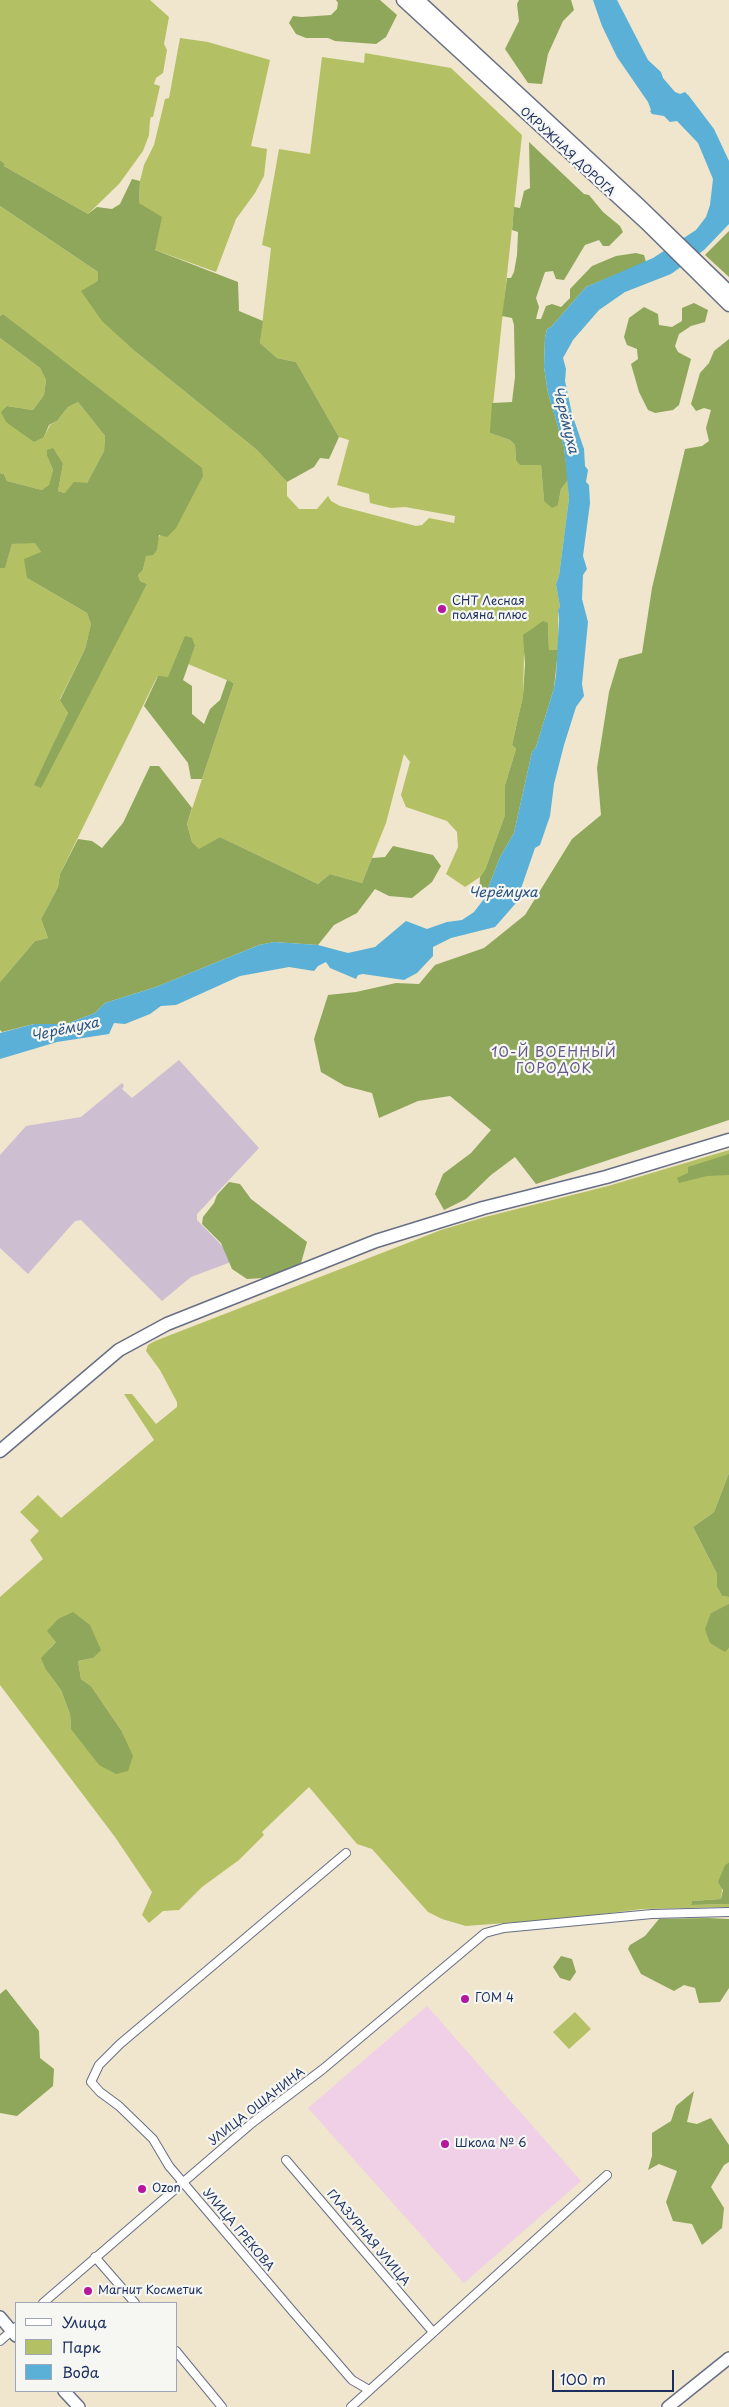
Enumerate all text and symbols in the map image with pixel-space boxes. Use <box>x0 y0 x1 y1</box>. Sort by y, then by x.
street label: ОКРУЖНАЯ ДОРОГА <box>517 104 617 200</box>
water label: Черёмуха <box>549 385 581 455</box>
place label: СНТ Лесная поляна плюс <box>452 595 527 623</box>
marker: СНТ Лесная поляна плюс <box>436 603 448 615</box>
water label: Черёмуха <box>469 885 537 901</box>
water label: Черёмуха <box>30 1015 100 1045</box>
district label: 10-Й ВОЕННЫЙ ГОРОДОК <box>489 1045 619 1078</box>
place label: ГОМ 4 <box>475 1992 514 2006</box>
marker: ГОМ 4 <box>459 1993 471 2005</box>
street label: УЛИЦА ОШАНИНА <box>206 2065 308 2149</box>
place label: Школа № 6 <box>455 2137 526 2151</box>
marker: Школа № 6 <box>439 2138 451 2150</box>
place label: Ozon <box>152 2182 181 2196</box>
marker: Ozon <box>136 2183 148 2195</box>
street label: УЛИЦА ГРЕКОВА <box>199 2186 277 2274</box>
street label: ГЛАЗУРНАЯ УЛИЦА <box>323 2187 413 2289</box>
place label: Магнит Косметик <box>98 2284 202 2298</box>
marker: Магнит Косметик <box>82 2285 94 2297</box>
legend <box>15 2302 178 2392</box>
text: Улица <box>62 2310 107 2333</box>
text: Парк <box>62 2335 101 2358</box>
text: Вода <box>62 2360 99 2383</box>
scale bar <box>554 2360 676 2392</box>
text: 100 m <box>560 2367 606 2390</box>

